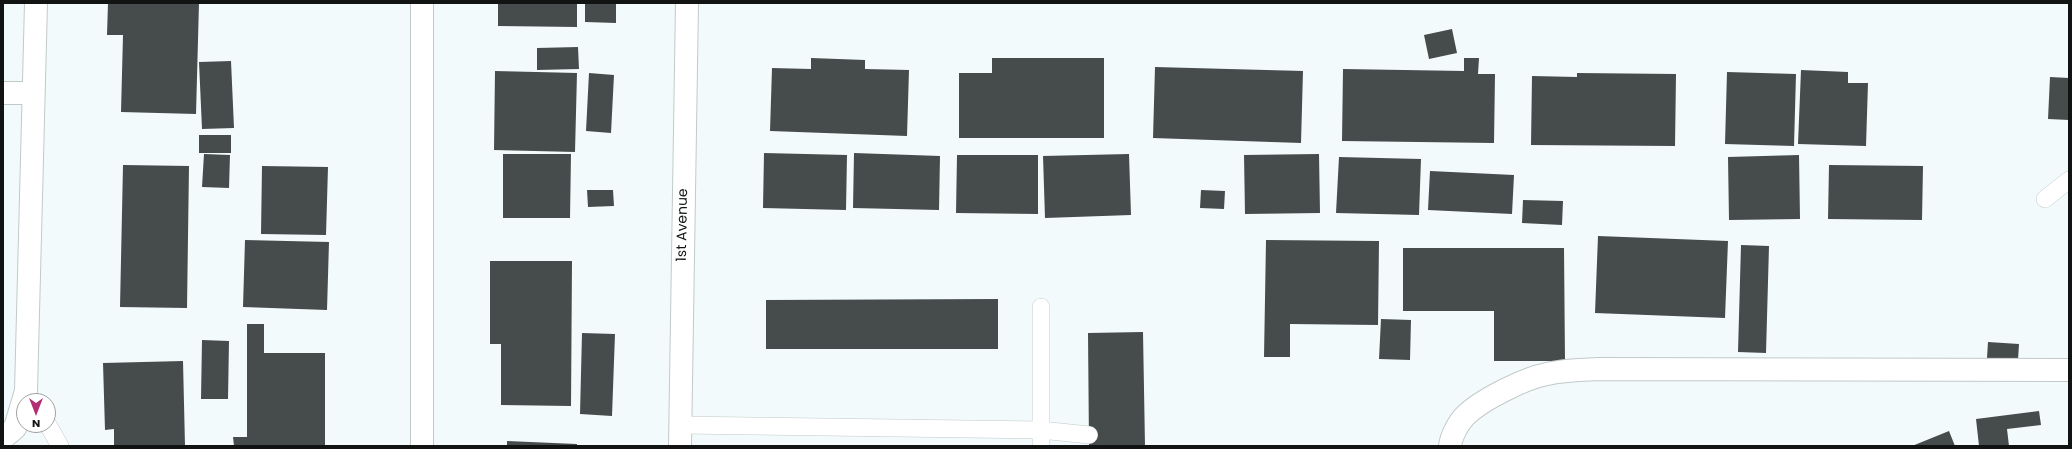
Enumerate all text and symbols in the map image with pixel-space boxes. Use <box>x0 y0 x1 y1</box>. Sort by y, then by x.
street label: 1st Avenue <box>674 188 692 262</box>
north arrow <box>16 393 56 433</box>
text: N <box>32 416 40 432</box>

